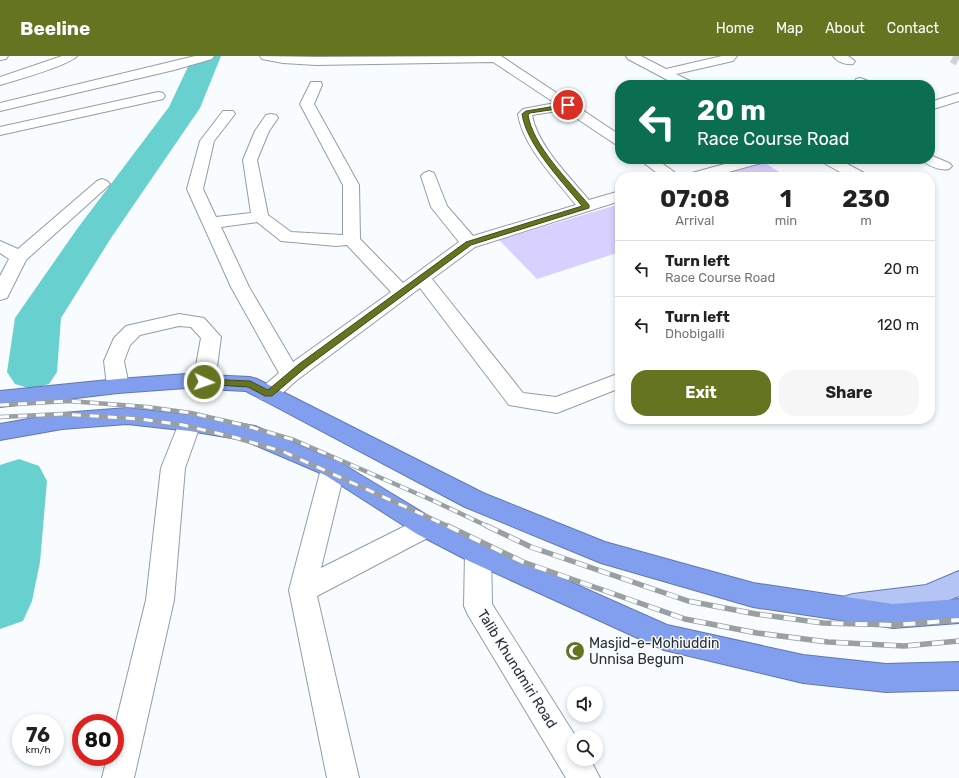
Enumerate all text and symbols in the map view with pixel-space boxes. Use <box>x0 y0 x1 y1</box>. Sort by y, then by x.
text: Beeline <box>20 17 90 40</box>
text: Home <box>716 20 754 37</box>
text: Map <box>776 20 803 37</box>
text: About <box>825 20 865 37</box>
text: Contact <box>887 20 939 37</box>
pin <box>551 88 585 122</box>
icon: arrive <box>557 94 579 116</box>
text: 20 m <box>697 94 766 127</box>
icon: left <box>631 96 683 148</box>
text: Race Course Road <box>697 128 849 150</box>
text: 07:08 <box>660 185 730 213</box>
text: 1 <box>780 185 792 213</box>
text: 230 <box>842 185 890 213</box>
text: Arrival <box>675 213 714 228</box>
text: min <box>775 213 797 228</box>
text: m <box>860 213 872 228</box>
text: Turn left <box>665 252 730 270</box>
icon: left <box>631 258 653 280</box>
text: 20 m <box>884 260 919 278</box>
text: Race Course Road <box>665 270 775 285</box>
text: Turn left <box>665 308 730 326</box>
icon: left <box>631 314 653 336</box>
text: 120 m <box>877 316 919 334</box>
text: Dhobigalli <box>665 326 725 341</box>
position arrow <box>183 361 225 403</box>
button: Exit <box>631 370 771 416</box>
button: Share <box>779 370 919 416</box>
street label: Talib Khundmiri Road <box>474 607 560 731</box>
place label: Masjid-e-Mohiuddin Unnisa Begum <box>589 635 720 668</box>
mosque icon: Masjid-e-Mohiuddin Unnisa Begum <box>564 640 586 662</box>
map controls <box>567 686 603 766</box>
button: sound <box>567 686 603 722</box>
speed limit sign: 80 <box>72 714 124 766</box>
text: 76 <box>26 723 50 747</box>
button: search <box>567 730 603 766</box>
text: km/h <box>26 744 50 756</box>

